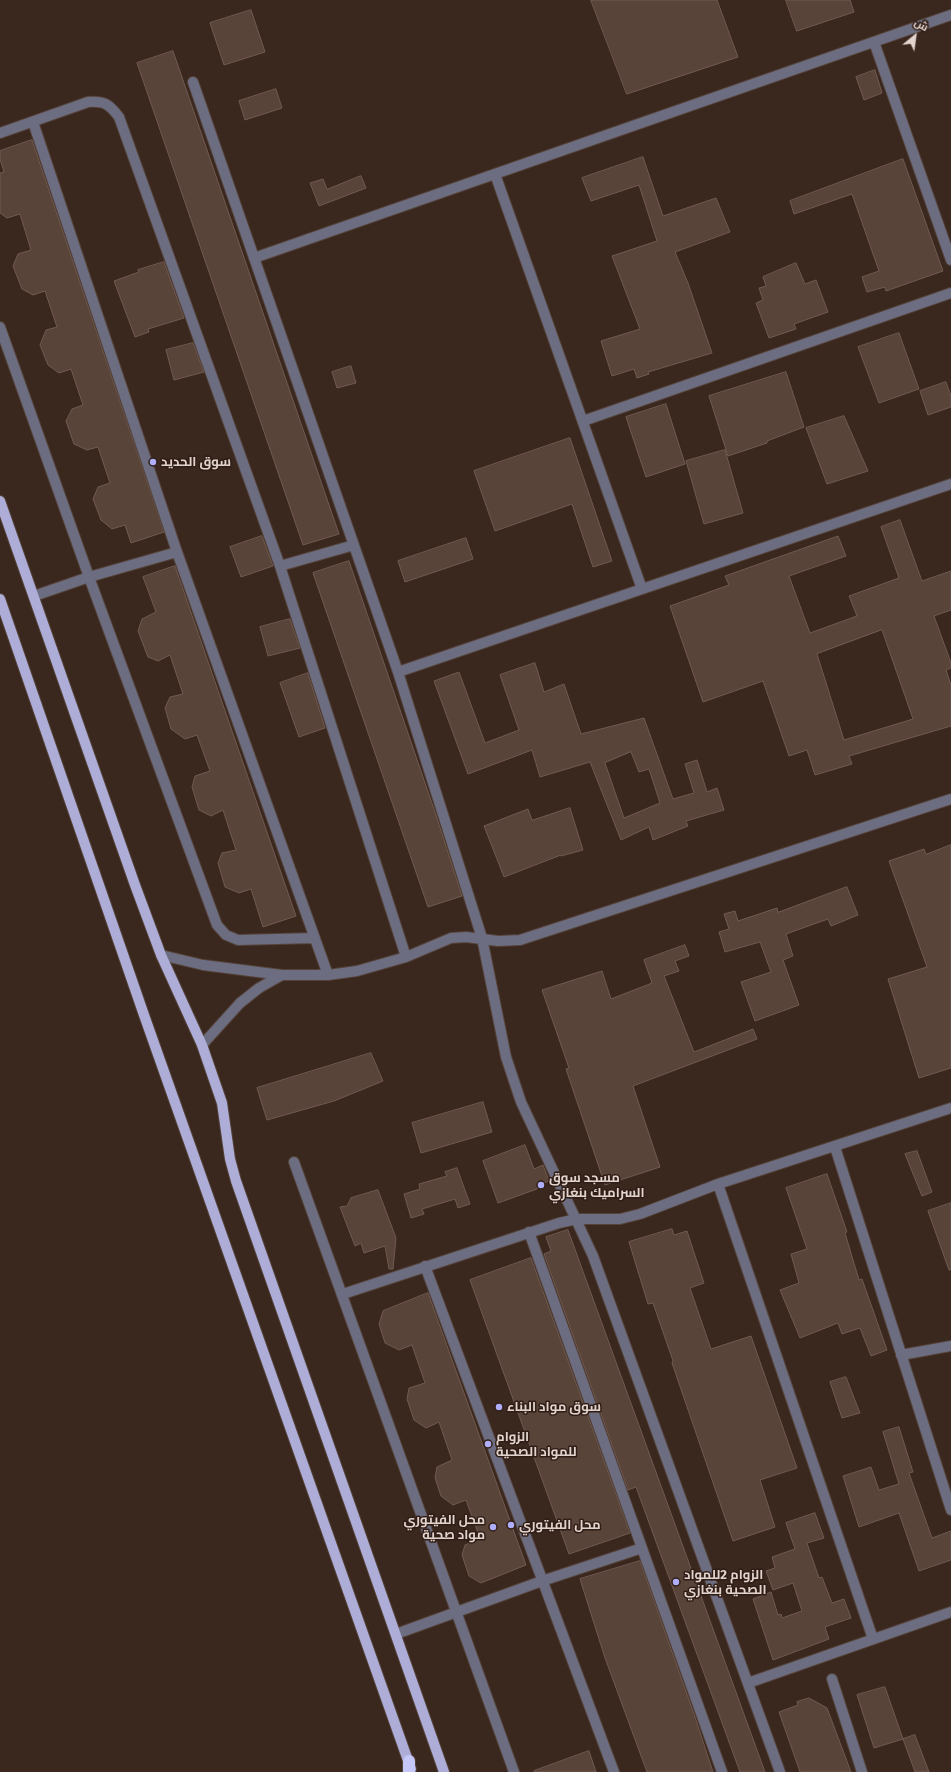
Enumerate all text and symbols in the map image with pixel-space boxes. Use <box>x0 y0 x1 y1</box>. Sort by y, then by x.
north arrow <box>895 16 935 56</box>
text: ش <box>912 16 930 34</box>
place label: سوق الحديد <box>161 454 231 470</box>
marker: سوق الحديد <box>148 457 158 467</box>
place label: مسجد سوق السراميك بنغازي <box>549 1170 644 1201</box>
marker: مسجد سوق السراميك بنغازي <box>536 1180 546 1190</box>
place label: سوق مواد البناء <box>507 1399 601 1415</box>
marker: سوق مواد البناء <box>494 1402 504 1412</box>
place label: الزوام للمواد الصحية <box>496 1429 577 1460</box>
marker: الزوام للمواد الصحية <box>483 1439 493 1449</box>
place label: محل الفيتوري مواد صحية <box>403 1512 485 1543</box>
place label: محل الفيتوري <box>519 1517 601 1533</box>
marker: محل الفيتوري <box>506 1520 516 1530</box>
marker: محل الفيتوري مواد صحية <box>488 1522 498 1532</box>
place label: الزوام 2للمواد الصحية بنغازي <box>684 1567 766 1598</box>
marker: الزوام 2للمواد الصحية بنغازي <box>671 1577 681 1587</box>

